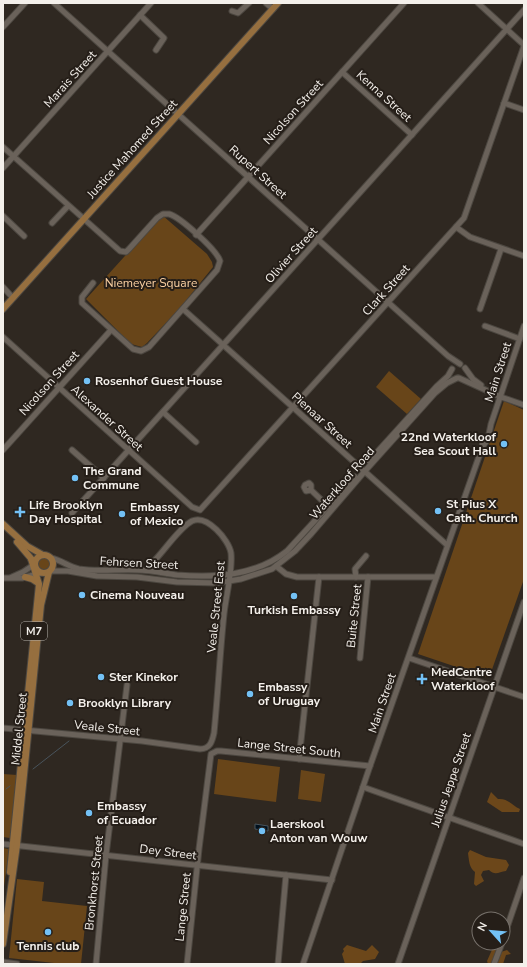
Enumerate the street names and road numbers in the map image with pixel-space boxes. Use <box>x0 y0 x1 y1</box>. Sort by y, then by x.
street label: Marais Street <box>40 46 100 111</box>
street label: Kenna Street <box>353 67 416 126</box>
street label: Nicolson Street <box>260 75 327 148</box>
street label: Justice Mahomed Street <box>83 96 181 203</box>
street label: Rupert Street <box>226 142 291 203</box>
street label: Olivier Street <box>261 223 321 287</box>
street label: Clark Street <box>359 260 414 319</box>
street label: Main Street <box>481 339 515 404</box>
street label: Nicolson Street <box>16 346 83 419</box>
street label: Alexander Street <box>68 381 147 455</box>
street label: Pienaar Street <box>288 388 356 452</box>
street label: Waterkloof Road <box>306 443 378 523</box>
street label: Fehrsen Street <box>99 553 179 573</box>
street label: Veale Street East <box>203 559 229 655</box>
street label: Buite Street <box>343 583 365 649</box>
road number: M7 <box>21 622 47 640</box>
street label: Main Street <box>364 670 400 735</box>
street label: Middel Street <box>7 691 31 766</box>
street label: Veale Street <box>72 716 141 739</box>
street label: Julius Jeppe Street <box>427 730 475 830</box>
street label: Lange Street South <box>237 735 341 761</box>
street label: Bronkhorst Street <box>81 834 107 931</box>
street label: Dey Street <box>139 841 198 864</box>
street label: Lange Street <box>171 871 195 942</box>

